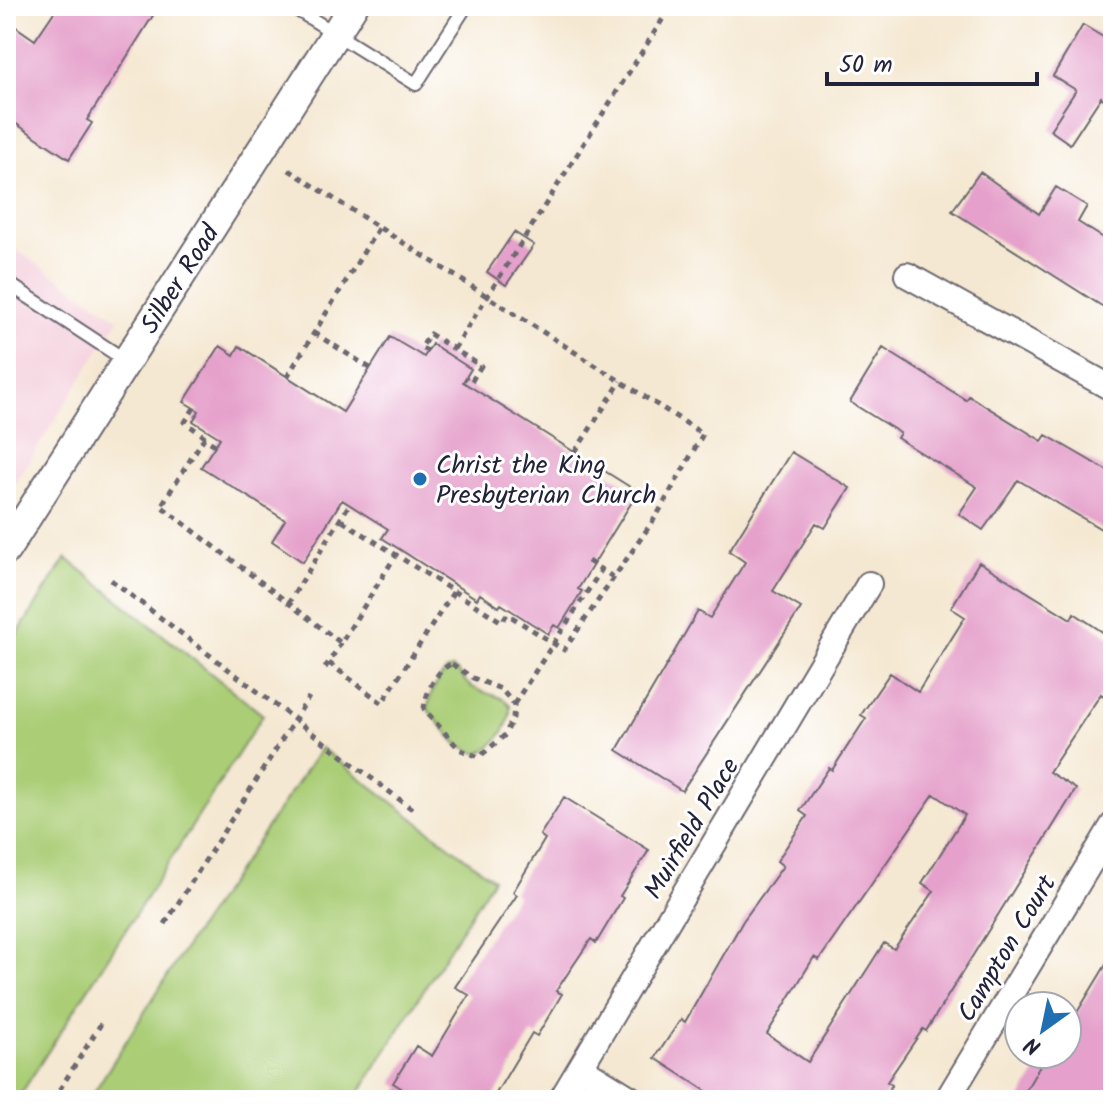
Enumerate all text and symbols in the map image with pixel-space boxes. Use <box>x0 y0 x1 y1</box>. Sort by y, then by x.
scale bar <box>827 36 1037 86</box>
text: 50 m <box>839 46 893 85</box>
street label: Silber Road <box>130 216 232 343</box>
place label: Christ the King Presbyterian Church <box>436 445 657 517</box>
marker: Christ the King Presbyterian Church <box>411 470 429 488</box>
street label: Muirfield Place <box>634 750 752 908</box>
street label: Campton Court <box>947 866 1069 1031</box>
north arrow <box>1003 990 1083 1070</box>
text: N <box>1018 1026 1049 1063</box>

